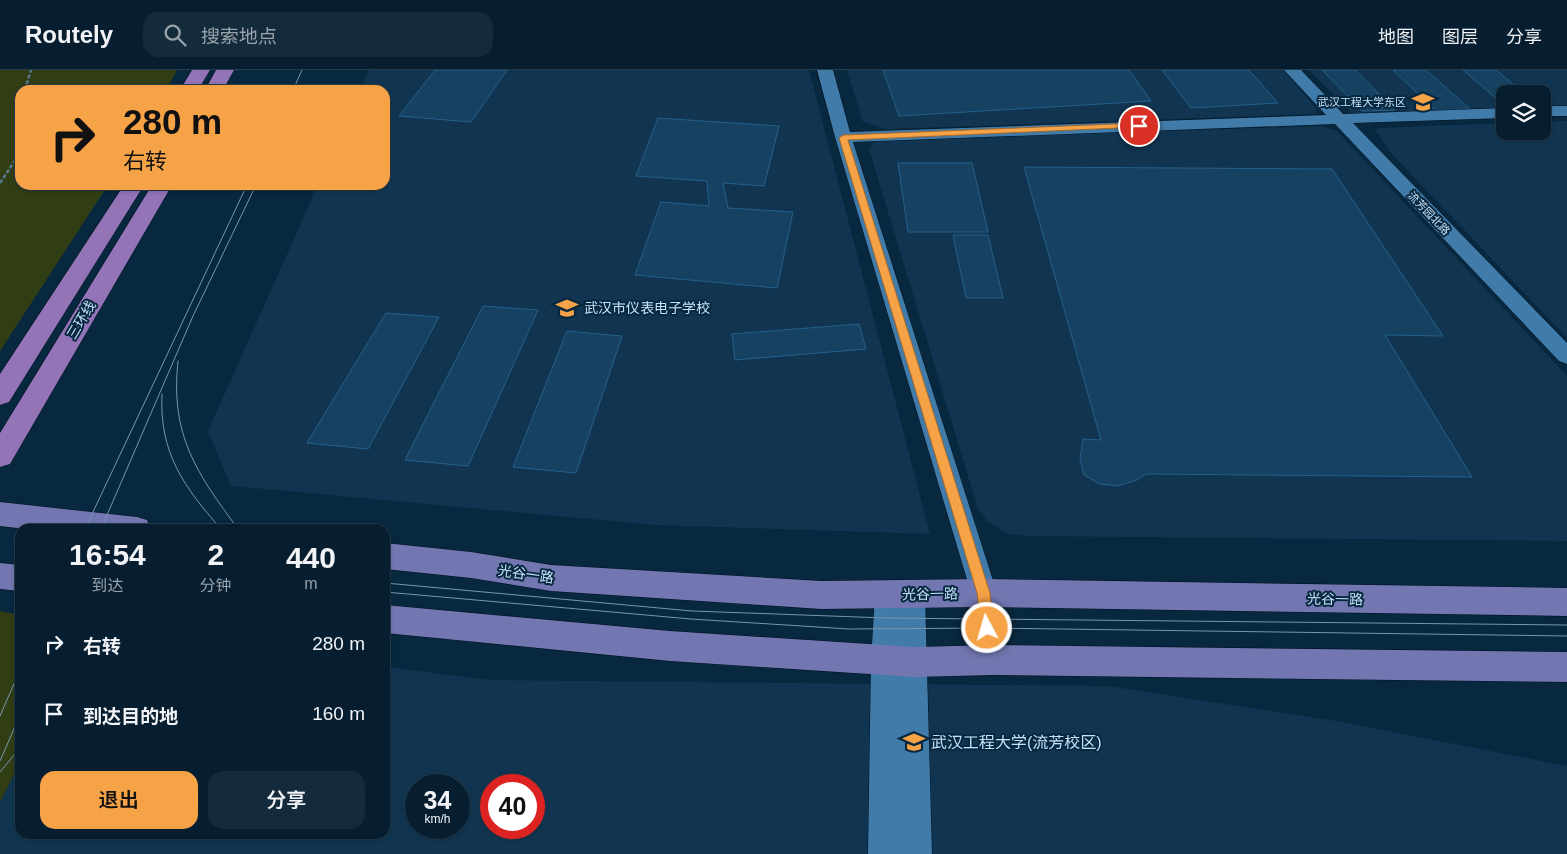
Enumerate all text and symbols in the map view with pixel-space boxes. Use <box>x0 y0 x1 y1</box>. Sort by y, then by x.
search box <box>143 12 493 57</box>
text: Routely <box>25 21 113 48</box>
icon: search <box>161 21 189 49</box>
text: 搜索地点 <box>201 26 277 47</box>
text: 地图 <box>1378 27 1414 47</box>
text: 图层 <box>1442 27 1478 47</box>
text: 分享 <box>1506 27 1542 47</box>
map controls <box>1496 85 1551 140</box>
button: layers <box>1496 85 1551 140</box>
school or university icon: 武汉工程大学东区 <box>1410 89 1436 115</box>
place label: 武汉工程大学东区 <box>1318 96 1406 108</box>
text: 280 m <box>123 102 222 141</box>
icon: right <box>40 105 105 170</box>
pin <box>1118 105 1160 147</box>
icon: arrive <box>1125 112 1153 140</box>
text: 右转 <box>123 149 167 174</box>
street label: 流芳园北路 <box>1406 189 1452 237</box>
school or university icon: 武汉市仪表电子学校 <box>554 295 580 321</box>
street label: 三环线 <box>63 298 99 342</box>
place label: 武汉市仪表电子学校 <box>584 300 710 316</box>
text: 16:54 <box>69 538 146 571</box>
text: 2 <box>207 538 224 571</box>
text: 440 <box>286 541 336 574</box>
street label: 光谷一路 <box>497 562 555 586</box>
text: m <box>304 575 318 592</box>
text: 到达 <box>91 577 123 594</box>
text: 分钟 <box>200 577 232 594</box>
street label: 光谷一路 <box>902 586 958 602</box>
street label: 光谷一路 <box>1307 591 1363 607</box>
position arrow <box>960 601 1012 653</box>
icon: right <box>40 630 68 658</box>
text: 280 m <box>312 633 365 654</box>
text: 右转 <box>83 636 121 657</box>
icon: arrive <box>40 700 68 728</box>
text: 160 m <box>312 703 365 724</box>
text: 到达目的地 <box>83 706 178 727</box>
school or university icon: 武汉工程大学(流芳校区) <box>901 729 927 755</box>
place label: 武汉工程大学(流芳校区) <box>931 734 1102 751</box>
button: 退出 <box>40 771 198 829</box>
button: 分享 <box>208 771 365 829</box>
speed limit sign: 40 <box>480 774 545 839</box>
text: 34 <box>424 786 451 814</box>
text: km/h <box>424 812 451 826</box>

